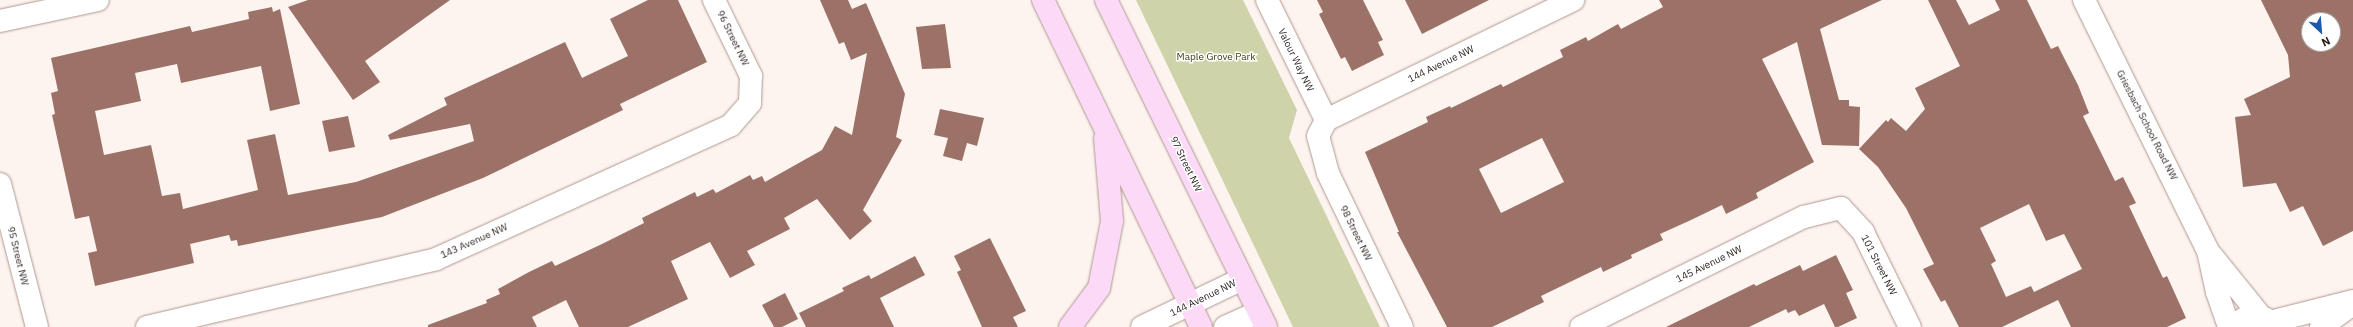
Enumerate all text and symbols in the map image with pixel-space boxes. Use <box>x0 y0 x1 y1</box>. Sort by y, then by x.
street label: 96 Street NW <box>714 8 752 68</box>
north arrow <box>2301 12 2341 52</box>
street label: Valour Way NW <box>1276 27 1316 93</box>
text: N <box>2319 34 2332 50</box>
street label: 144 Avenue NW <box>1406 43 1476 85</box>
park label: Maple Grove Park <box>1177 51 1255 63</box>
street label: Griesbach School Road NW <box>2114 68 2180 182</box>
street label: 97 Street NW <box>1167 134 1205 194</box>
street label: 98 Street NW <box>1337 203 1375 263</box>
street label: 143 Avenue NW <box>439 221 509 261</box>
street label: 95 Street NW <box>5 225 31 287</box>
street label: 101 Street NW <box>1859 233 1899 297</box>
street label: 145 Avenue NW <box>1674 243 1744 285</box>
street label: 144 Avenue NW <box>1168 277 1238 319</box>

